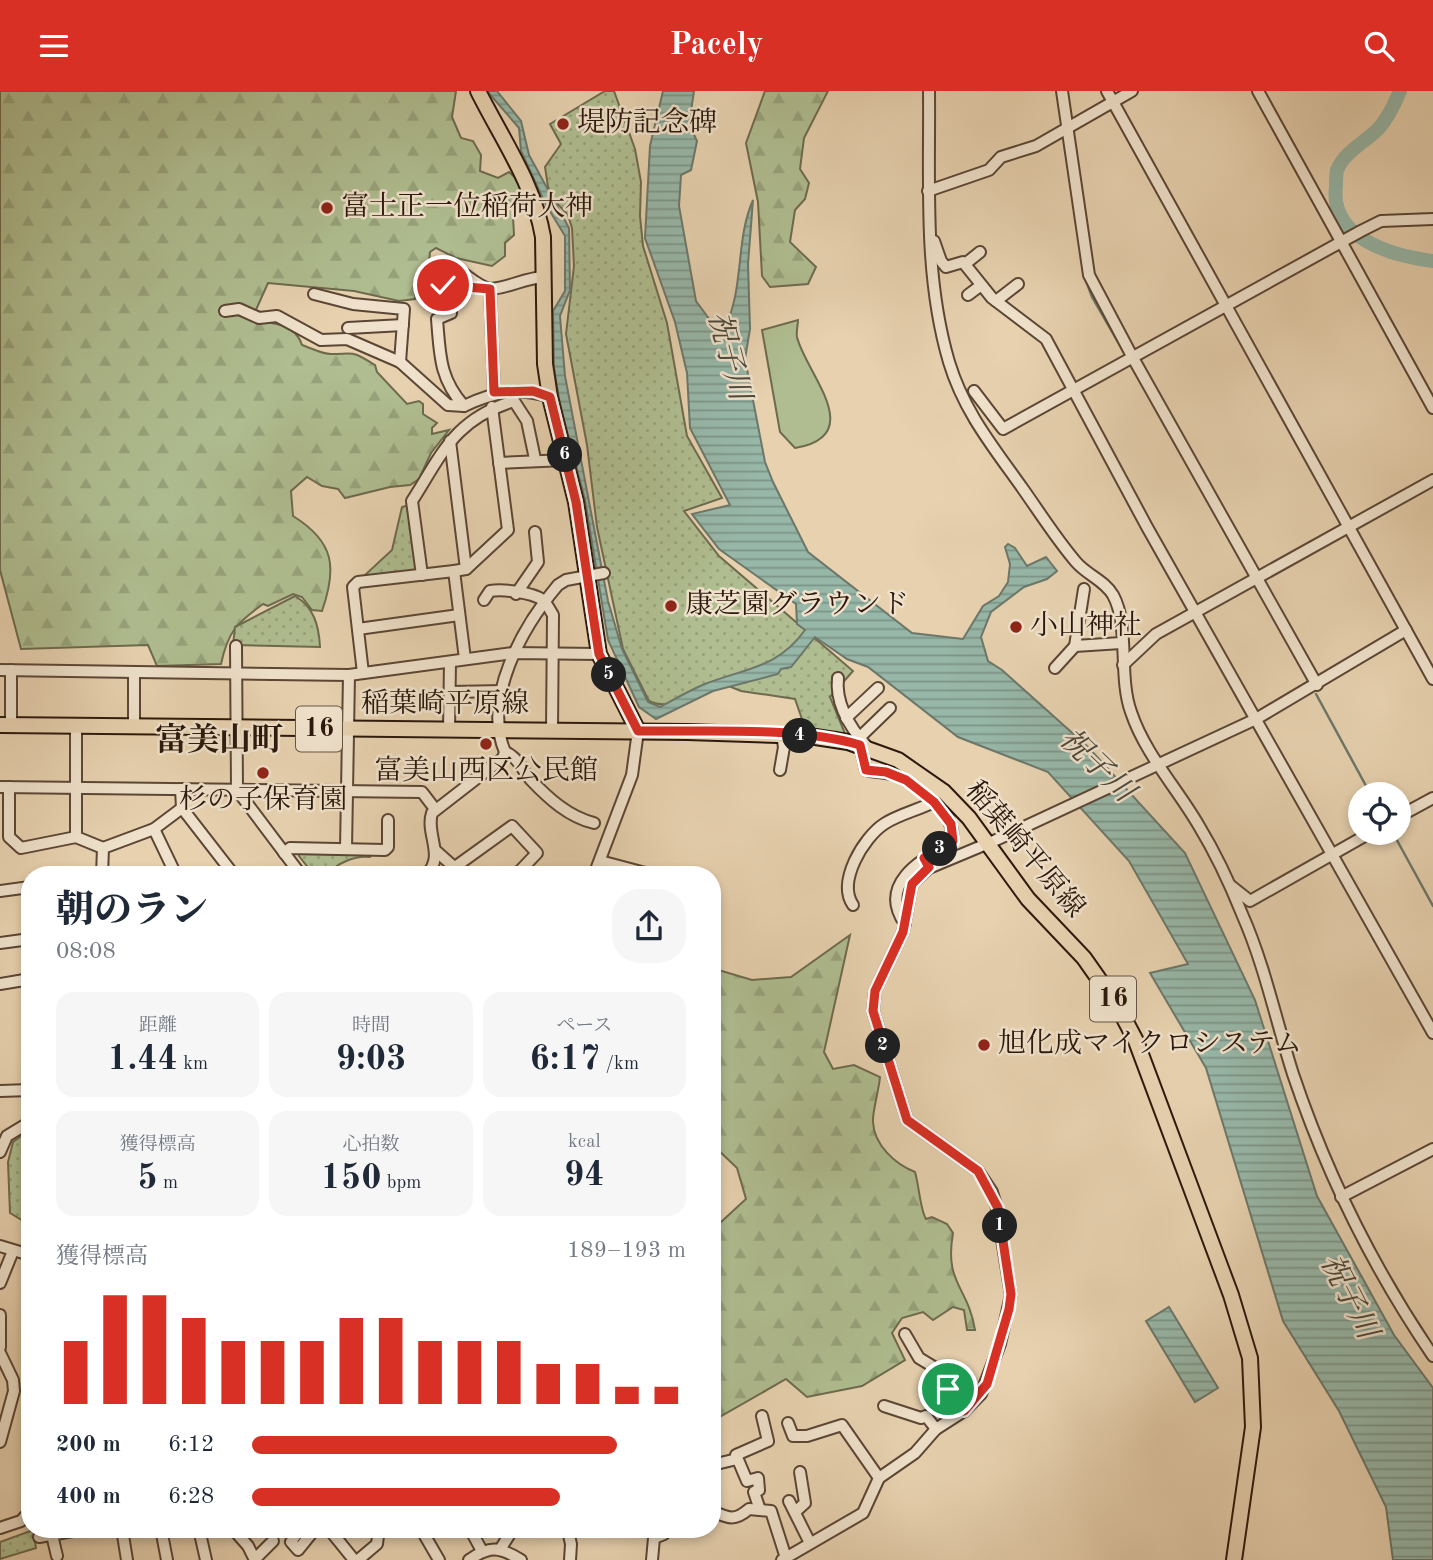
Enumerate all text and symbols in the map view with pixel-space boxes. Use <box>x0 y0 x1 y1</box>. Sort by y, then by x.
icon: menu <box>35 27 73 65</box>
icon: search <box>1360 27 1398 65</box>
text: Pacely <box>669 30 764 62</box>
place label: 堤防記念碑 <box>577 107 717 138</box>
marker: 堤防記念碑 <box>555 116 571 132</box>
place label: 富士正一位稲荷大神 <box>341 191 593 222</box>
marker: 富士正一位稲荷大神 <box>319 200 335 216</box>
pin <box>413 255 473 315</box>
icon: check <box>424 266 462 304</box>
water label: 祝子川 <box>702 308 758 406</box>
pin: 6 <box>548 437 582 473</box>
text: 6 <box>559 445 570 464</box>
place label: 康芝園グラウンド <box>685 589 909 620</box>
marker: 康芝園グラウンド <box>663 598 679 614</box>
place label: 小山神社 <box>1030 610 1142 641</box>
marker: 小山神社 <box>1008 619 1024 635</box>
pin: 5 <box>592 657 626 693</box>
text: 5 <box>603 665 614 684</box>
street label: 稲葉崎平原線 <box>361 688 529 719</box>
road number: 16 <box>296 707 342 751</box>
pin: 4 <box>782 719 818 753</box>
district label: 富美山町 <box>155 722 283 758</box>
water label: 祝子川 <box>1053 722 1143 810</box>
text: 4 <box>794 726 805 745</box>
marker: 富美山西区公民館 <box>478 736 494 752</box>
place label: 富美山西区公民館 <box>374 755 598 786</box>
marker: 杉の子保育園 <box>255 765 271 781</box>
street label: 稲葉崎平原線 <box>959 775 1091 923</box>
map controls <box>1348 782 1411 845</box>
button: locate <box>1348 782 1411 845</box>
place label: 杉の子保育園 <box>179 784 347 815</box>
pin: 3 <box>922 831 958 867</box>
text: 3 <box>934 839 945 858</box>
button: share <box>612 889 686 963</box>
text: 朝のラン <box>56 893 208 931</box>
text: 08:08 <box>56 940 116 963</box>
road number: 16 <box>1090 977 1136 1022</box>
text: 距離 <box>139 1017 177 1036</box>
text: 時間 <box>352 1017 390 1036</box>
text: ペース <box>556 1017 612 1036</box>
pin: 2 <box>866 1028 900 1063</box>
place label: 旭化成マイクロシステム <box>998 1028 1302 1059</box>
text: 2 <box>877 1036 888 1055</box>
marker: 旭化成マイクロシステム <box>976 1037 992 1053</box>
text: 1.44 <box>107 1042 178 1077</box>
text: 9:03 <box>336 1042 406 1077</box>
text: 6:17 <box>530 1042 600 1077</box>
text: km <box>178 1055 208 1074</box>
text: /km <box>600 1055 639 1074</box>
text: kcal <box>568 1133 601 1152</box>
text: 獲得標高 <box>120 1136 196 1155</box>
text: 心拍数 <box>342 1136 400 1155</box>
text: 94 <box>564 1158 605 1193</box>
text: 5 <box>137 1161 158 1196</box>
text: 150 <box>321 1161 381 1196</box>
text: m <box>158 1174 178 1193</box>
text: bpm <box>381 1174 421 1193</box>
pin: 1 <box>982 1209 1018 1243</box>
text: 1 <box>994 1216 1005 1235</box>
text: 189–193 m <box>567 1239 686 1262</box>
text: 獲得標高 <box>56 1245 148 1268</box>
water label: 祝子川 <box>1314 1249 1386 1347</box>
pin <box>918 1359 978 1419</box>
icon: arrive <box>929 1370 967 1408</box>
text: 200 m <box>56 1433 121 1456</box>
text: 6:12 <box>168 1433 214 1456</box>
text: 400 m <box>56 1485 121 1508</box>
text: 6:28 <box>168 1485 214 1508</box>

